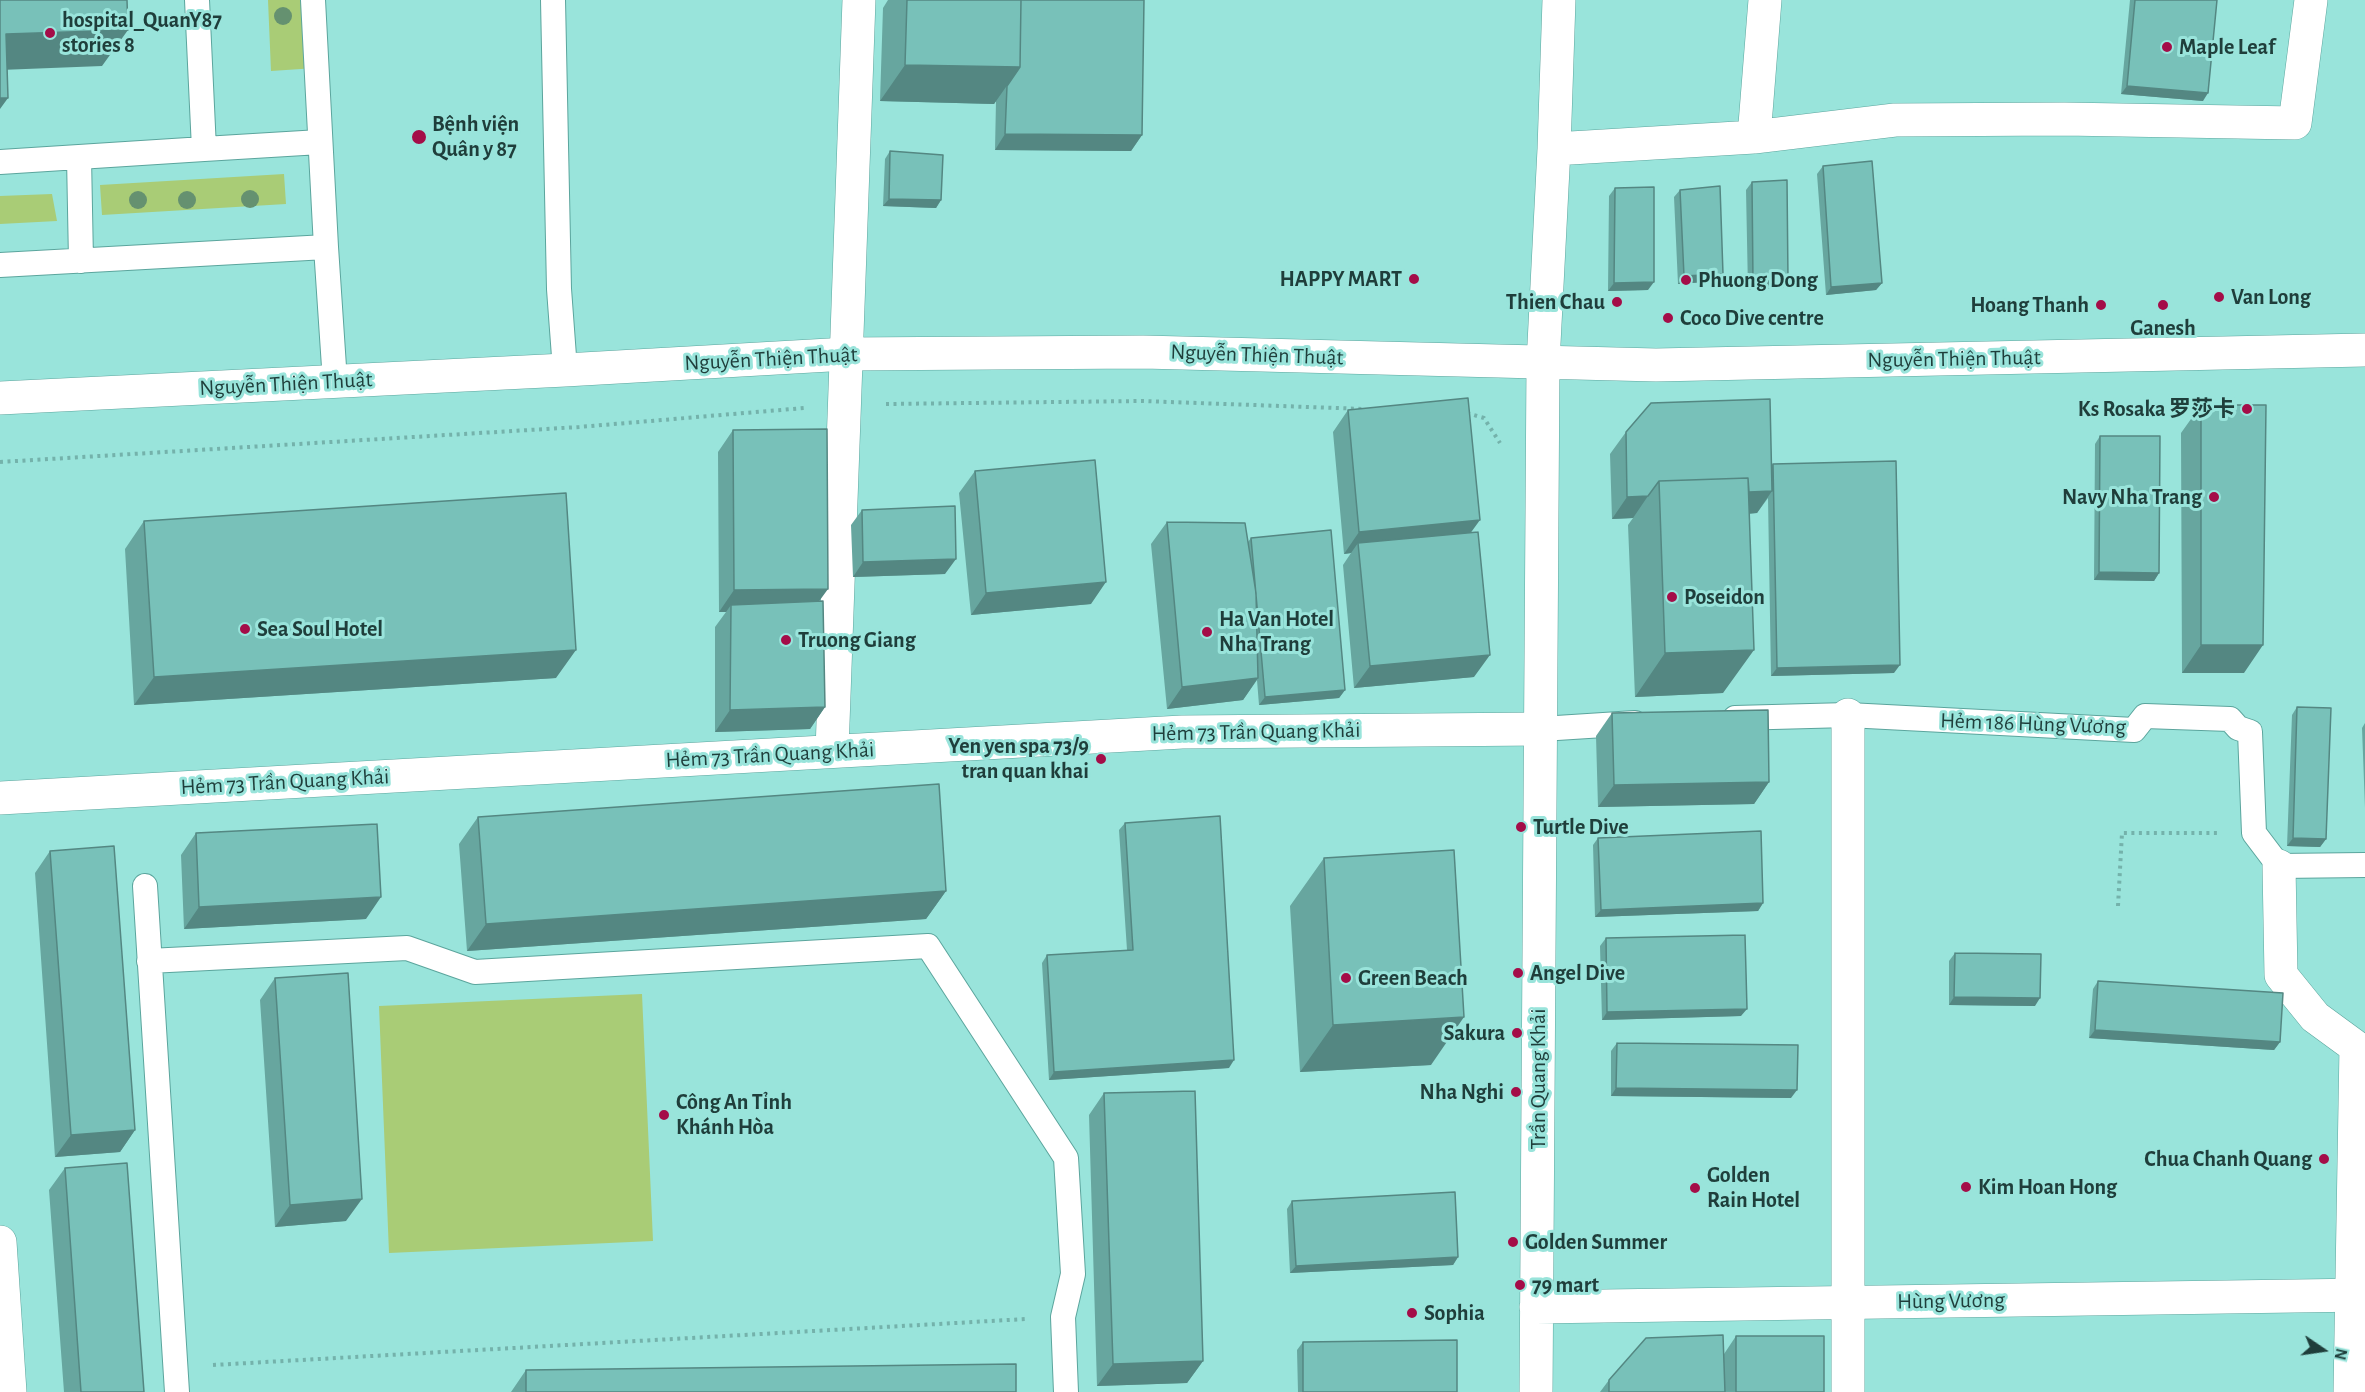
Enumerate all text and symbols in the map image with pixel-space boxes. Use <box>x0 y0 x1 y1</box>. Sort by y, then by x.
place label: hospital_QuanY87 stories 8 <box>62 7 222 58</box>
marker: hospital_QuanY87 stories 8 <box>43 26 57 40</box>
place label: Maple Leaf <box>2179 34 2275 60</box>
marker: Maple Leaf <box>2160 40 2174 54</box>
place label: Bệnh viện Quân y 87 <box>432 111 519 162</box>
marker: Bệnh viện Quân y 87 <box>410 128 428 146</box>
place label: HAPPY MART <box>1279 266 1402 292</box>
place label: Phuong Dong <box>1698 267 1818 293</box>
marker: HAPPY MART <box>1407 272 1421 286</box>
marker: Phuong Dong <box>1679 273 1693 287</box>
place label: Van Long <box>2231 284 2311 310</box>
place label: Thien Chau <box>1506 289 1605 315</box>
marker: Van Long <box>2212 290 2226 304</box>
place label: Hoang Thanh <box>1970 292 2089 318</box>
marker: Thien Chau <box>1610 295 1624 309</box>
marker: Hoang Thanh <box>2094 298 2108 312</box>
marker: Ganesh <box>2156 298 2170 312</box>
place label: Coco Dive centre <box>1680 305 1824 331</box>
marker: Coco Dive centre <box>1661 311 1675 325</box>
place label: Ganesh <box>2130 315 2196 341</box>
street label: Nguyễn Thiện Thuật <box>1170 339 1344 371</box>
street label: Nguyễn Thiện Thuật <box>684 341 858 377</box>
street label: Nguyễn Thiện Thuật <box>1867 344 2041 374</box>
street label: Nguyễn Thiện Thuật <box>199 366 373 402</box>
place label: Ks Rosaka 罗莎卡 <box>2078 396 2235 422</box>
marker: Ks Rosaka 罗莎卡 <box>2240 402 2254 416</box>
place label: Navy Nha Trang <box>2062 484 2202 510</box>
marker: Navy Nha Trang <box>2207 490 2221 504</box>
place label: Poseidon <box>1684 584 1765 610</box>
marker: Poseidon <box>1665 590 1679 604</box>
place label: Ha Van Hotel Nha Trang <box>1219 606 1334 658</box>
place label: Sea Soul Hotel <box>257 616 383 642</box>
marker: Sea Soul Hotel <box>238 622 252 636</box>
marker: Ha Van Hotel Nha Trang <box>1200 625 1214 639</box>
place label: Truong Giang <box>798 627 916 653</box>
marker: Truong Giang <box>779 633 793 647</box>
street label: Hẻm 186 Hùng Vương <box>1940 708 2126 740</box>
street label: Hẻm 73 Trần Quang Khải <box>1151 717 1361 747</box>
place label: Yen yen spa 73/9 tran quan khai <box>948 733 1089 784</box>
street label: Hẻm 73 Trần Quang Khải <box>665 736 875 774</box>
marker: Yen yen spa 73/9 tran quan khai <box>1094 752 1108 766</box>
street label: Hẻm 73 Trần Quang Khải <box>180 763 390 801</box>
place label: Turtle Dive <box>1533 814 1629 840</box>
marker: Turtle Dive <box>1514 820 1528 834</box>
place label: Angel Dive <box>1530 960 1625 986</box>
place label: Green Beach <box>1358 965 1468 991</box>
marker: Angel Dive <box>1511 966 1525 980</box>
marker: Green Beach <box>1339 971 1353 985</box>
street label: Trần Quang Khải <box>1525 1008 1551 1150</box>
place label: Sakura <box>1444 1020 1505 1046</box>
marker: Sakura <box>1510 1026 1524 1040</box>
place label: Nha Nghi <box>1419 1079 1504 1105</box>
marker: Nha Nghi <box>1509 1085 1523 1099</box>
place label: Công An Tỉnh Khánh Hòa <box>676 1089 792 1140</box>
marker: Công An Tỉnh Khánh Hòa <box>657 1108 671 1122</box>
place label: Chua Chanh Quang <box>2144 1146 2312 1172</box>
marker: Chua Chanh Quang <box>2317 1152 2331 1166</box>
place label: Golden Rain Hotel <box>1707 1162 1800 1214</box>
place label: Kim Hoan Hong <box>1978 1174 2117 1200</box>
marker: Kim Hoan Hong <box>1959 1180 1973 1194</box>
marker: Golden Rain Hotel <box>1688 1181 1702 1195</box>
place label: Golden Summer <box>1525 1229 1667 1255</box>
marker: Golden Summer <box>1506 1235 1520 1249</box>
place label: 79 mart <box>1532 1272 1599 1298</box>
marker: 79 mart <box>1513 1278 1527 1292</box>
street label: Hùng Vương <box>1897 1287 2005 1315</box>
place label: Sophia <box>1424 1300 1485 1326</box>
marker: Sophia <box>1405 1306 1419 1320</box>
north arrow <box>2293 1320 2353 1380</box>
text: N <box>2331 1347 2350 1361</box>

